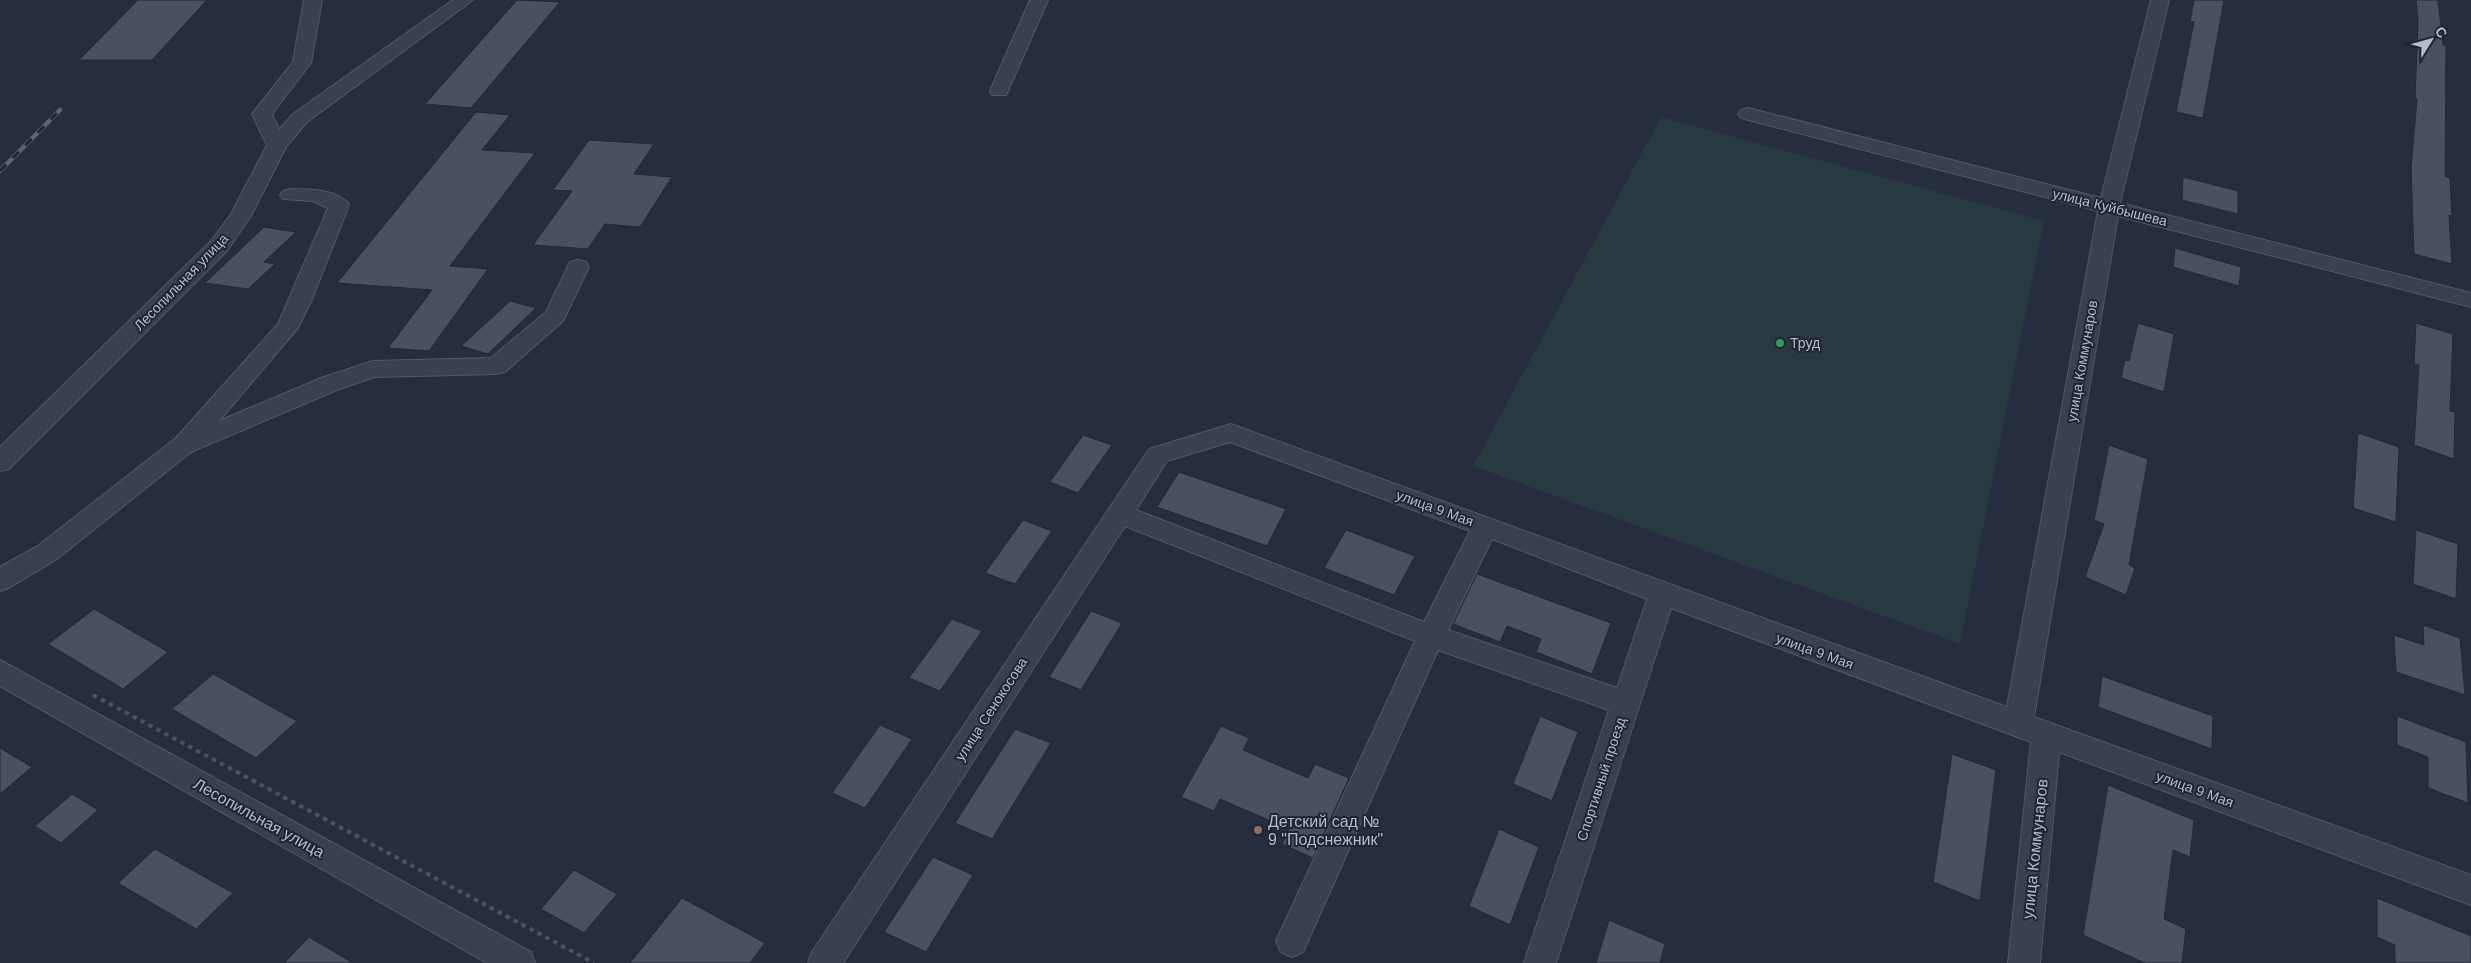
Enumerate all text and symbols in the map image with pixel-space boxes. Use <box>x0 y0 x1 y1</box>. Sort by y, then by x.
north arrow <box>2406 15 2456 65</box>
text: С <box>2432 23 2451 41</box>
street label: улица Куйбышева <box>2051 185 2169 229</box>
street label: Лесопильная улица <box>131 230 231 334</box>
street label: улица Коммунаров <box>2063 299 2101 423</box>
place label: Труд <box>1790 335 1820 351</box>
marker: Труд <box>1774 337 1786 349</box>
street label: улица 9 Мая <box>1394 487 1476 529</box>
street label: улица 9 Мая <box>1774 630 1856 672</box>
street label: улица Сенокосова <box>952 654 1030 764</box>
street label: Спортивный проезд <box>1573 715 1629 843</box>
street label: улица 9 Мая <box>2154 768 2236 810</box>
street label: Лесопильная улица <box>191 775 327 861</box>
street label: улица Коммунаров <box>2019 778 2051 920</box>
place label: Детский сад № 9 "Подснежник" <box>1268 813 1383 848</box>
marker: Детский сад № 9 "Подснежник" <box>1252 824 1264 836</box>

